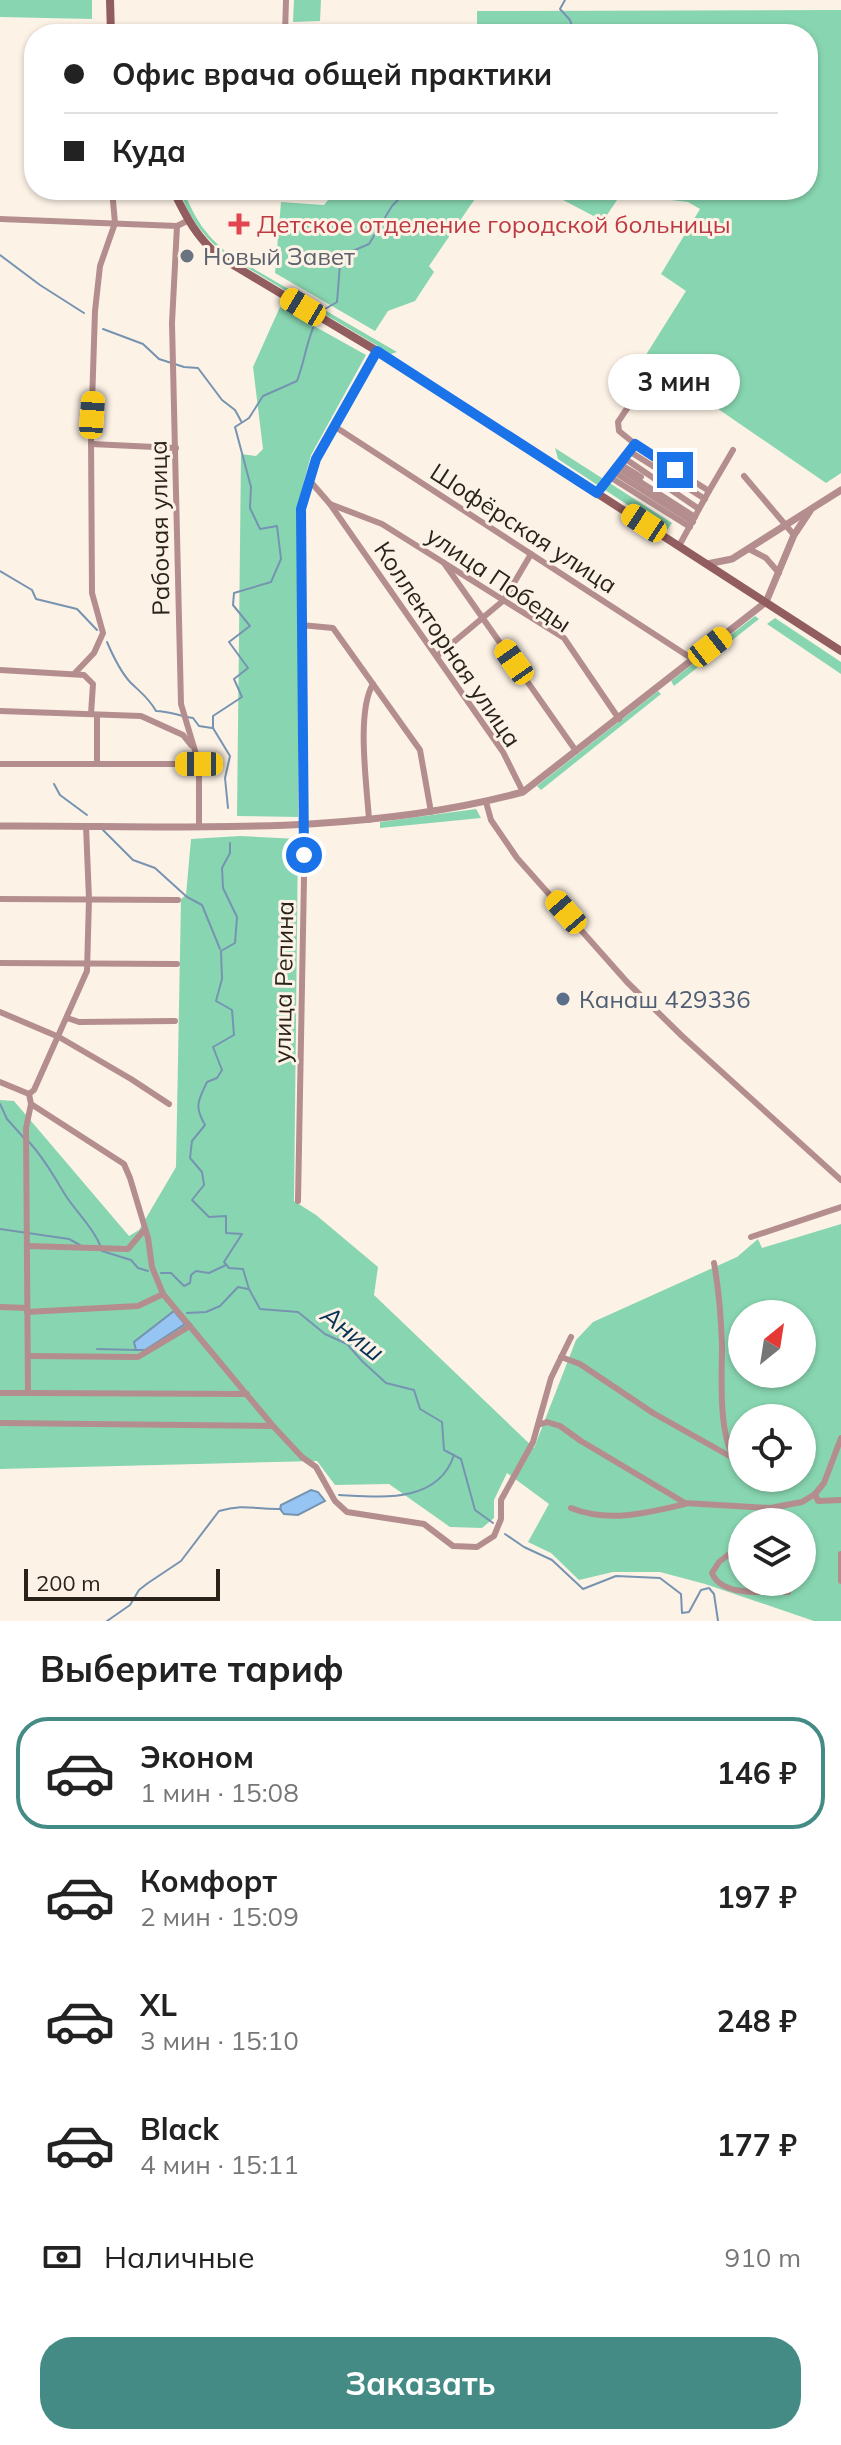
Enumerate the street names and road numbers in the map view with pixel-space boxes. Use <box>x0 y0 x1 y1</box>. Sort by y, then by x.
street label: Рабочая улица <box>142 440 176 616</box>
street label: Шофёрская улица <box>425 456 623 600</box>
street label: улица Победы <box>421 520 577 638</box>
street label: Коллекторная улица <box>368 535 528 753</box>
street label: улица Репина <box>267 901 299 1063</box>

